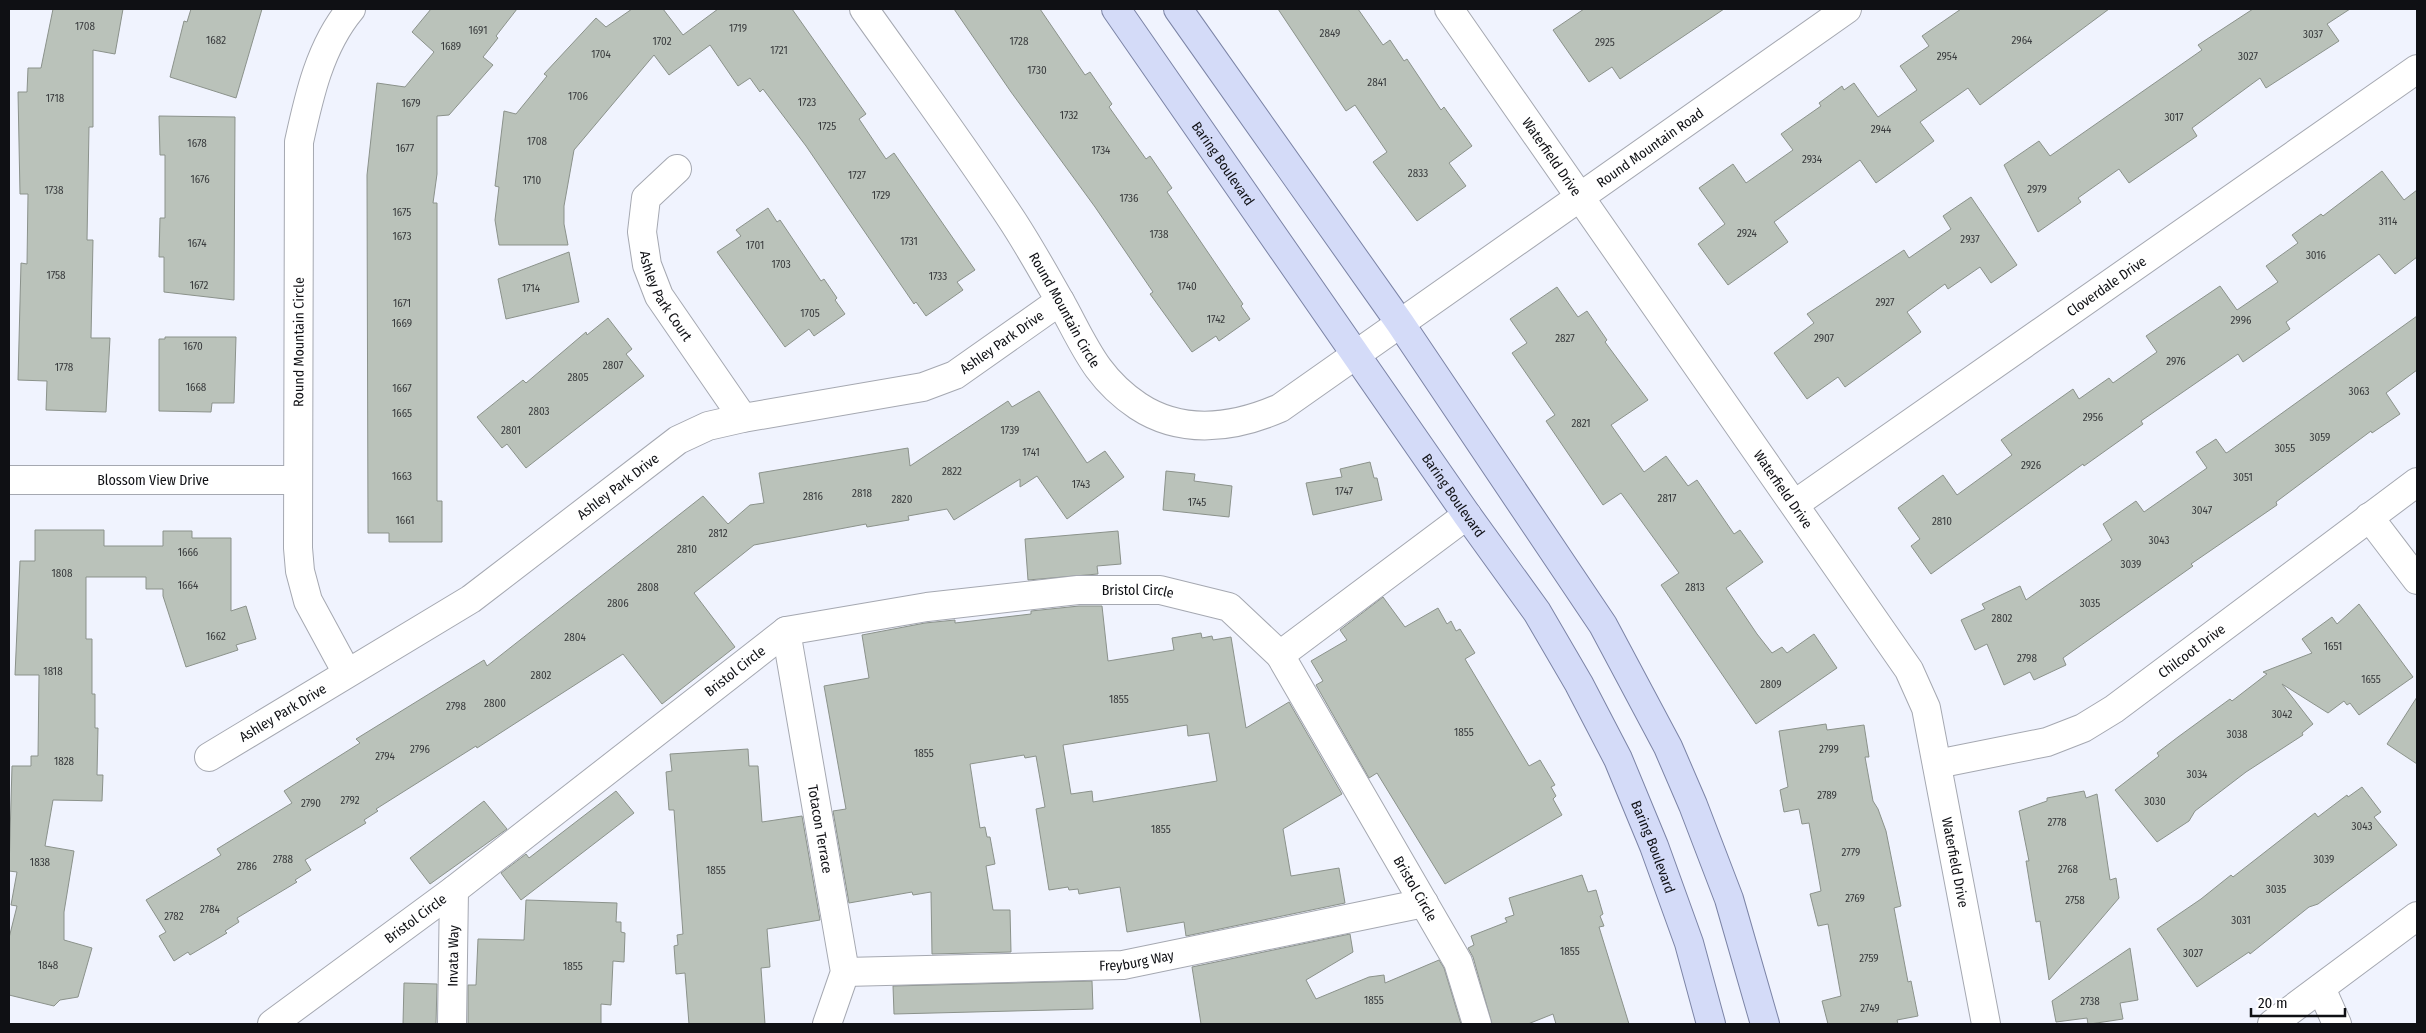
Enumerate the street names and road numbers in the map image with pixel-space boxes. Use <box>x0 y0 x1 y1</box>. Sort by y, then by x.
street label: Round Mountain Road <box>1593 105 1707 192</box>
street label: Waterfield Drive <box>1518 115 1585 200</box>
street label: Baring Boulevard <box>1188 119 1258 209</box>
street label: Round Mountain Circle <box>1025 249 1104 371</box>
street label: Ashley Park Court <box>636 250 696 345</box>
street label: Cloverdale Drive <box>2064 253 2150 320</box>
street label: Round Mountain Circle <box>290 277 308 407</box>
street label: Ashley Park Drive <box>957 307 1047 378</box>
street label: Waterfield Drive <box>1750 447 1816 532</box>
street label: Ashley Park Drive <box>574 450 662 523</box>
street label: Baring Boulevard <box>1418 451 1488 541</box>
street label: Blossom View Drive <box>97 472 209 489</box>
street label: Bristol Circle <box>1102 582 1176 602</box>
street label: Chilcoot Drive <box>2155 621 2229 682</box>
street label: Bristol Circle <box>701 642 769 700</box>
street label: Ashley Park Drive <box>236 680 330 746</box>
street label: Totacon Terrace <box>804 783 836 875</box>
street label: Baring Boulevard <box>1627 798 1678 896</box>
street label: Waterfield Drive <box>1938 816 1972 909</box>
street label: Bristol Circle <box>1389 853 1441 925</box>
street label: Bristol Circle <box>381 890 450 947</box>
street label: Invata Way <box>445 924 462 987</box>
street label: Freyburg Way <box>1099 947 1176 975</box>

